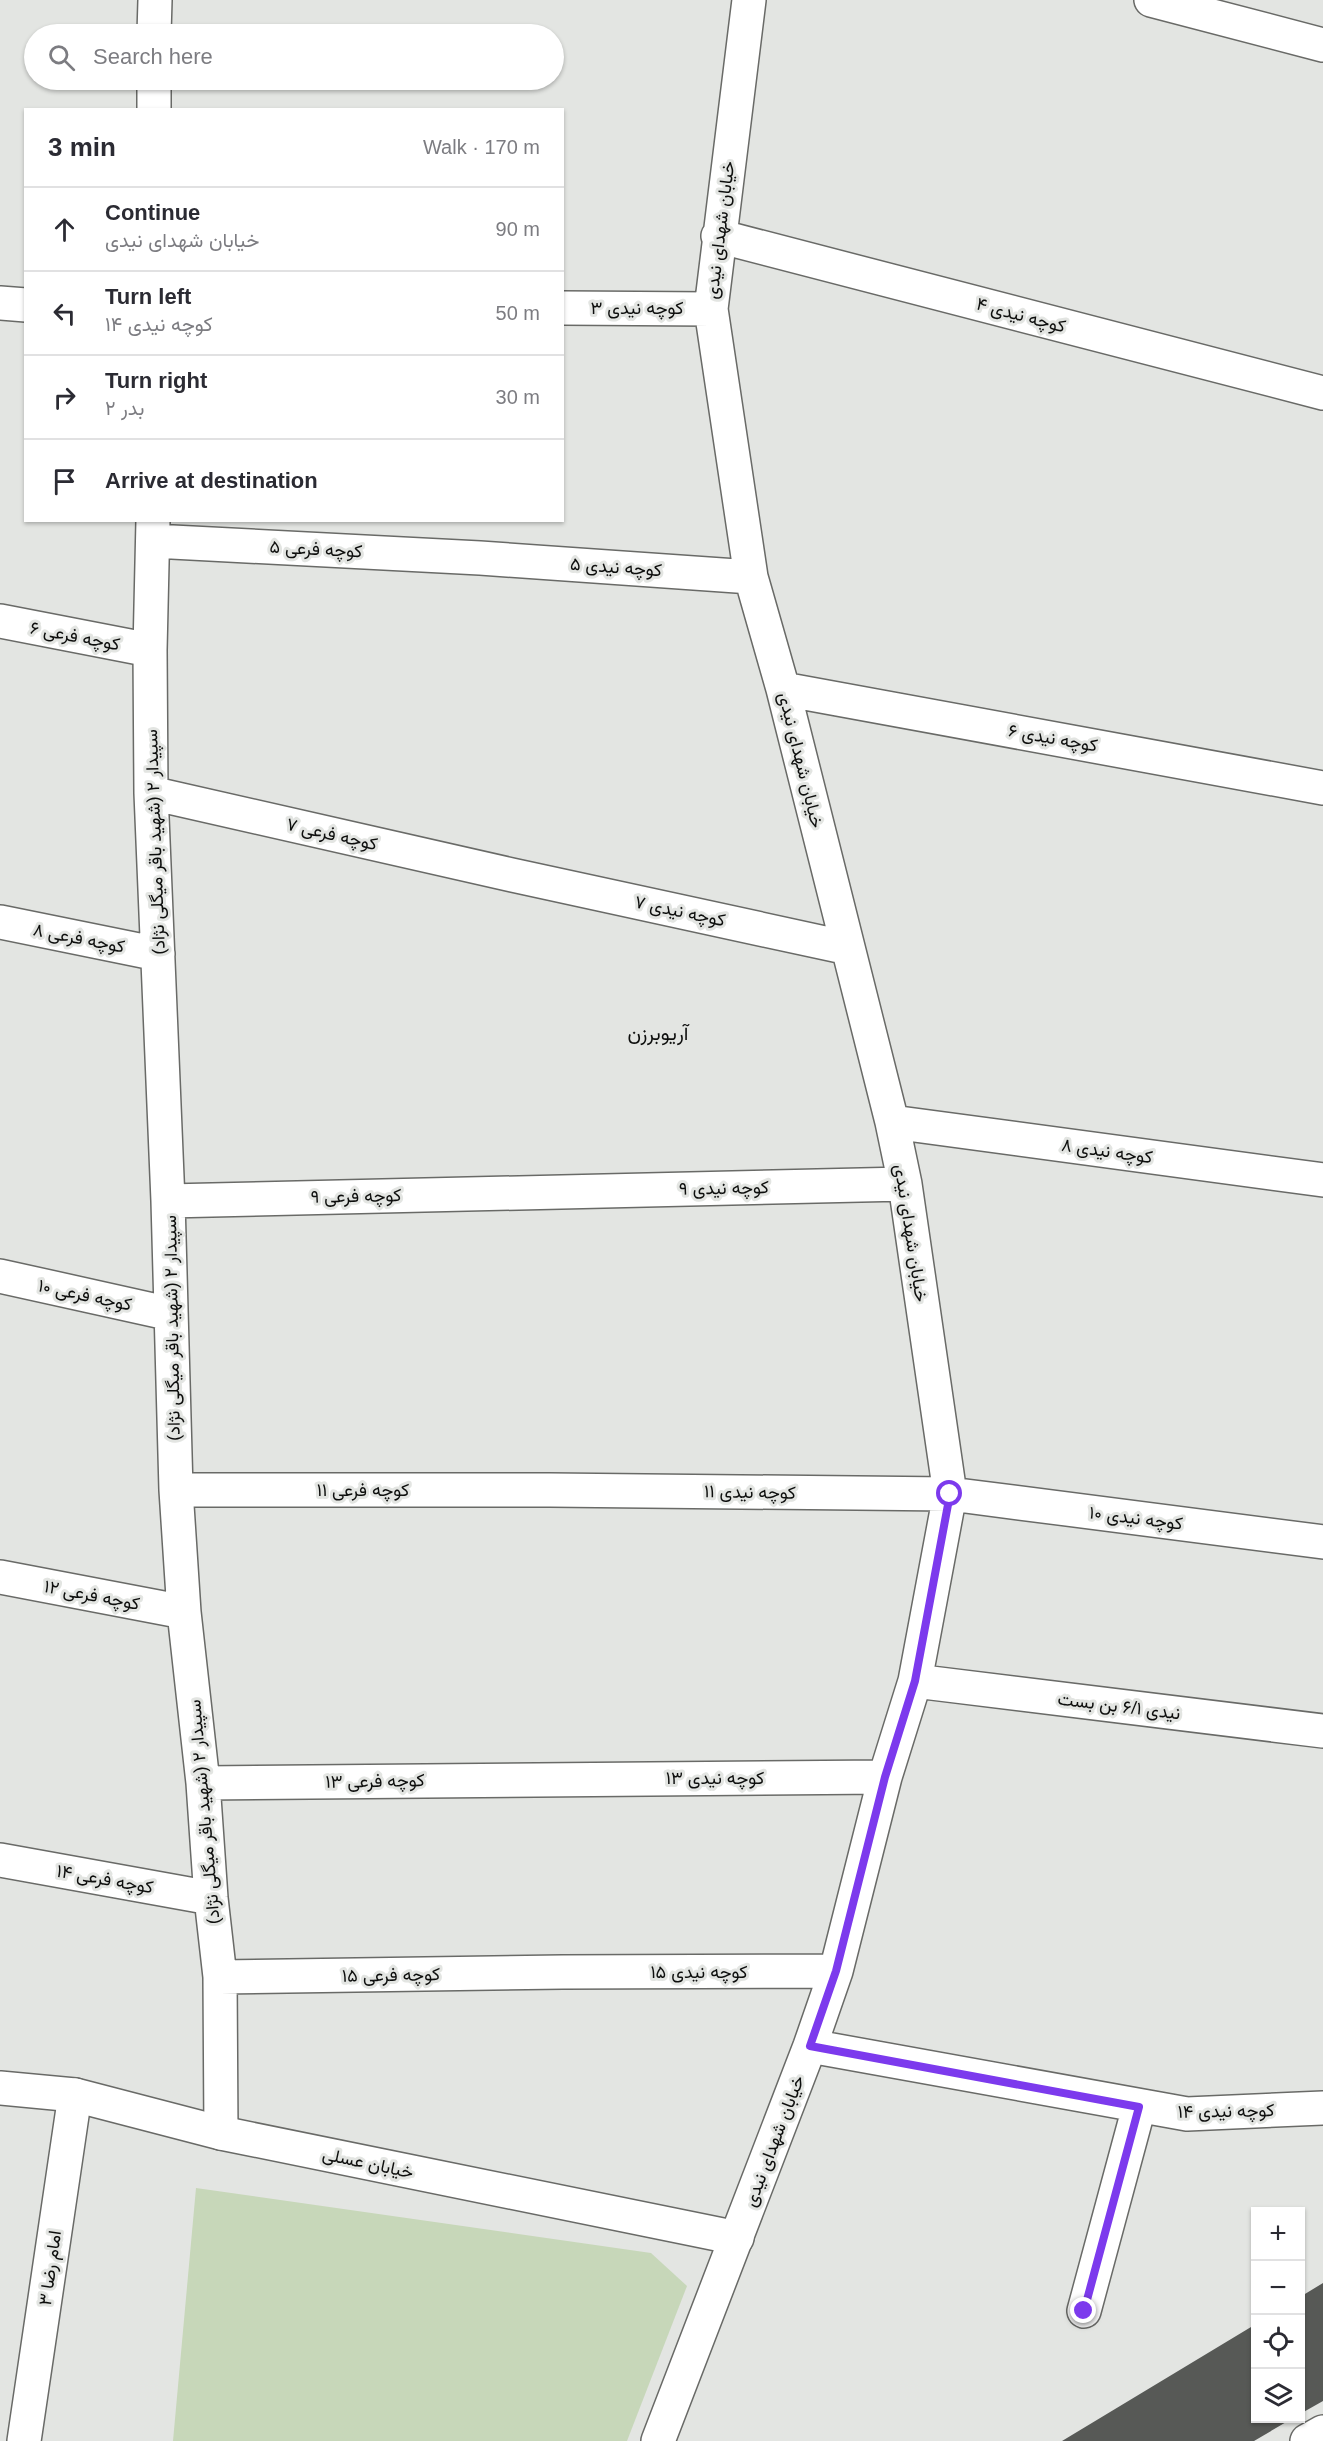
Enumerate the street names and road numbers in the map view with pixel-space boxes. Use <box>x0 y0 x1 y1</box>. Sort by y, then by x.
street label: خیابان شهدای نیدی <box>702 160 739 300</box>
street label: کوچه نیدی ۴ <box>974 293 1068 338</box>
street label: کوچه نیدی ۳ <box>590 298 684 320</box>
street label: کوچه فرعی ۵ <box>269 537 363 563</box>
street label: کوچه نیدی ۵ <box>569 554 663 582</box>
street label: کوچه فرعی ۶ <box>28 618 122 656</box>
street label: خیابان شهدای نیدی <box>774 690 828 830</box>
street label: کوچه نیدی ۶ <box>1007 720 1099 758</box>
street label: سپیدار ۲ (شهید باقر میگلی نژاد) <box>141 729 171 955</box>
street label: کوچه فرعی ۷ <box>284 814 379 856</box>
street label: کوچه نیدی ۷ <box>633 892 727 932</box>
street label: کوچه فرعی ۸ <box>31 919 126 959</box>
street label: کوچه نیدی ۸ <box>1060 1135 1154 1169</box>
street label: خیابان شهدای نیدی <box>889 1163 932 1303</box>
street label: کوچه نیدی ۹ <box>679 1177 769 1201</box>
street label: کوچه فرعی ۹ <box>310 1185 402 1209</box>
street label: سپیدار ۲ (شهید باقر میگلی نژاد) <box>160 1215 186 1441</box>
street label: کوچه فرعی ۱۰ <box>36 1275 134 1317</box>
street label: کوچه فرعی ۱۱ <box>317 1480 409 1502</box>
street label: کوچه نیدی ۱۱ <box>704 1481 796 1505</box>
street label: کوچه نیدی ۱۰ <box>1088 1502 1184 1536</box>
street label: کوچه فرعی ۱۲ <box>42 1576 141 1616</box>
street label: نیدی ۶/۱ بن بست <box>1056 1689 1181 1724</box>
street label: سپیدار ۲ (شهید باقر میگلی نژاد) <box>184 1699 226 1925</box>
street label: کوچه نیدی ۱۳ <box>666 1768 764 1790</box>
street label: کوچه فرعی ۱۳ <box>325 1770 425 1794</box>
street label: کوچه فرعی ۱۴ <box>55 1861 155 1899</box>
street label: کوچه نیدی ۱۵ <box>650 1962 748 1984</box>
street label: کوچه فرعی ۱۵ <box>342 1964 440 1988</box>
street label: خیابان شهدای نیدی <box>740 2073 809 2210</box>
street label: کوچه نیدی ۱۴ <box>1177 2100 1275 2124</box>
street label: خیابان عسلی <box>320 2144 415 2183</box>
street label: امام رضا ۳ <box>35 2229 67 2307</box>

